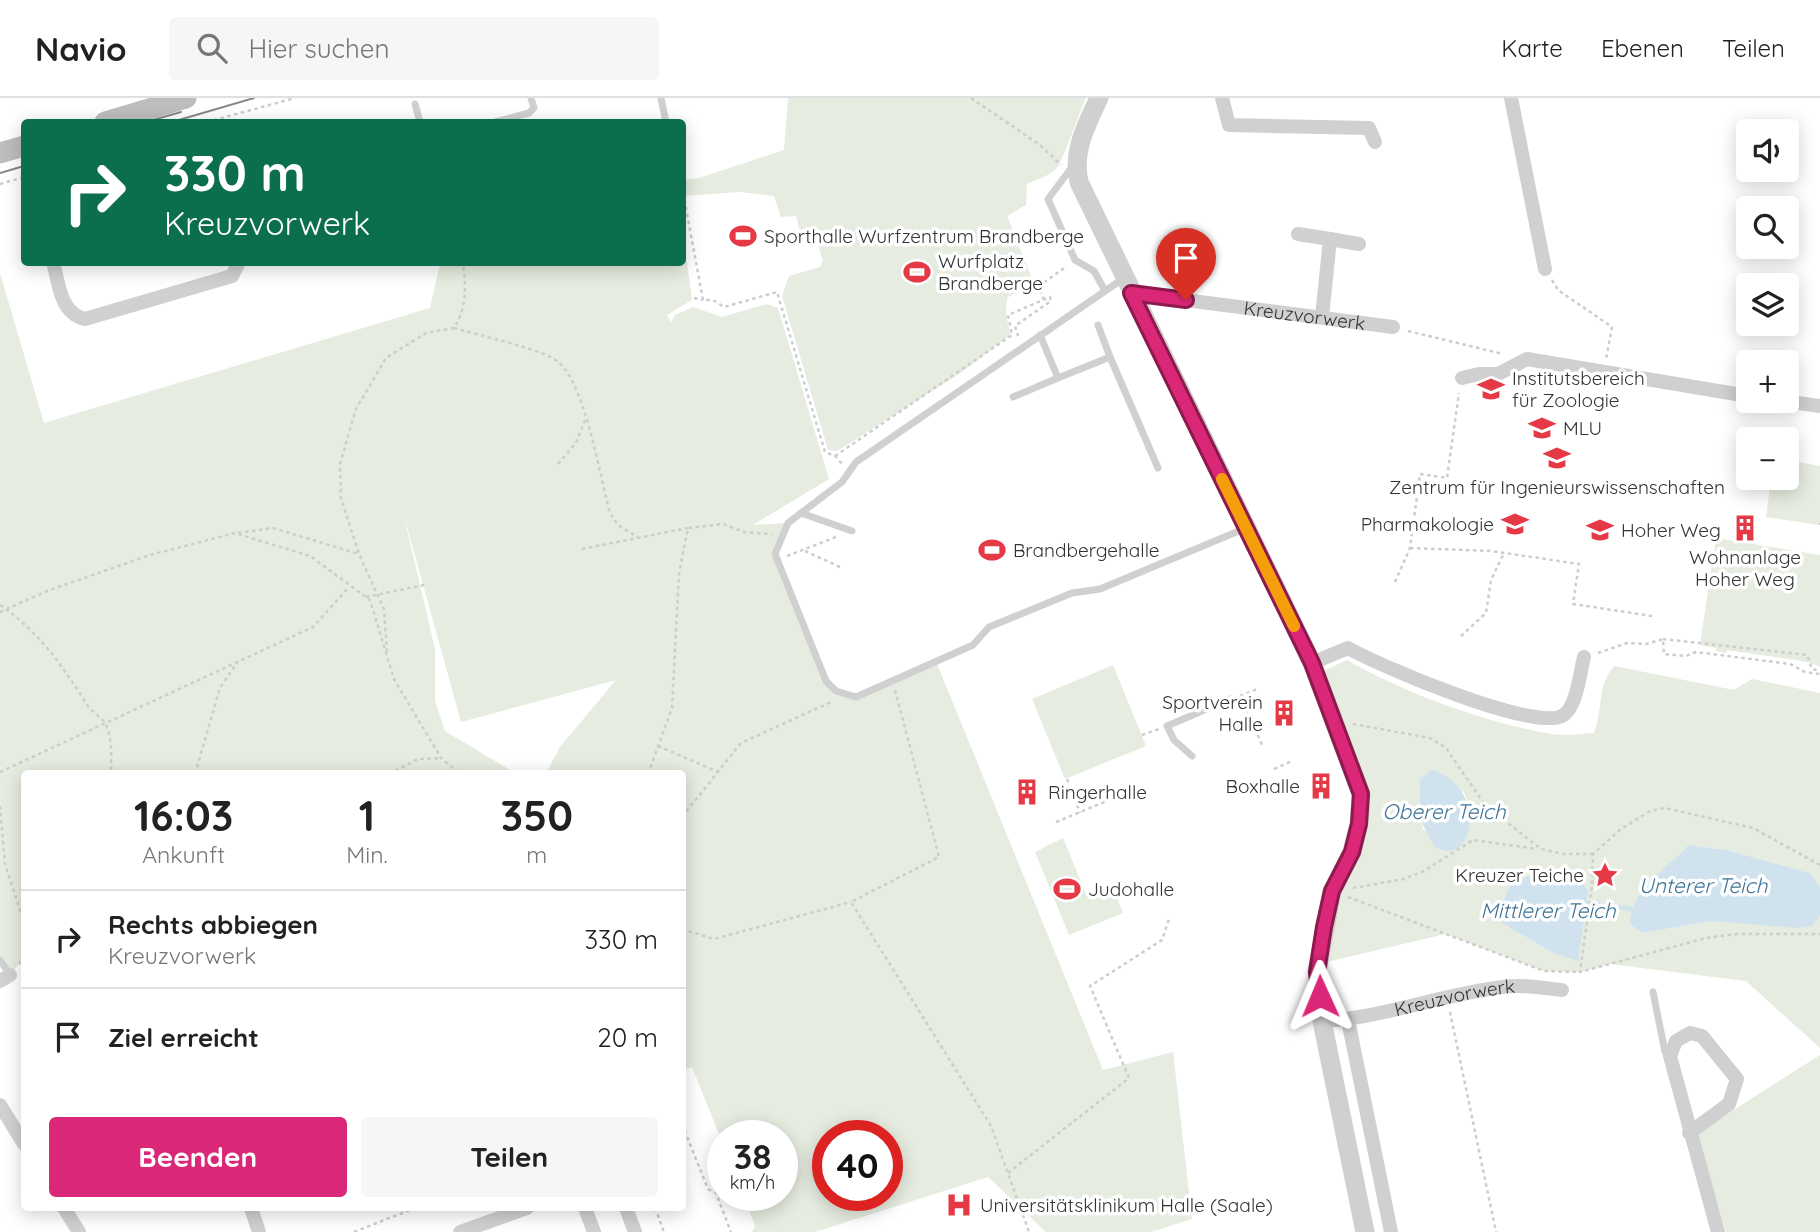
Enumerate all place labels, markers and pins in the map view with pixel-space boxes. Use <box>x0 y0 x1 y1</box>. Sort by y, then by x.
sports icon: Sporthalle Wurfzentrum Brandberge <box>728 221 758 251</box>
place label: Sporthalle Wurfzentrum Brandberge <box>764 224 1084 248</box>
pin <box>1156 228 1216 300</box>
place label: Wurfplatz Brandberge <box>938 249 1043 295</box>
sports icon: Wurfplatz Brandberge <box>902 257 932 287</box>
place label: Institutsbereich für Zoologie <box>1512 366 1645 412</box>
school or university icon: Institutsbereich für Zoologie <box>1476 374 1506 404</box>
school or university icon: MLU <box>1527 413 1557 443</box>
place label: MLU <box>1563 416 1602 440</box>
school or university icon: Zentrum für Ingenieurswissenschaften <box>1542 443 1572 473</box>
place label: Zentrum für Ingenieurswissenschaften <box>1389 475 1725 499</box>
school or university icon: Pharmakologie <box>1500 509 1530 539</box>
place label: Pharmakologie <box>1361 512 1494 536</box>
building icon: Wohnanlage Hoher Weg <box>1730 513 1760 543</box>
school or university icon: Hoher Weg <box>1585 515 1615 545</box>
place label: Hoher Weg <box>1621 518 1721 542</box>
sports icon: Brandbergehalle <box>977 535 1007 565</box>
place label: Brandbergehalle <box>1013 538 1160 562</box>
place label: Wohnanlage Hoher Weg <box>1689 545 1801 591</box>
place label: Sportverein Halle <box>1162 690 1263 736</box>
building icon: Sportverein Halle <box>1269 698 1299 728</box>
building icon: Boxhalle <box>1306 771 1336 801</box>
place label: Boxhalle <box>1226 774 1300 798</box>
building icon: Ringerhalle <box>1012 777 1042 807</box>
place label: Ringerhalle <box>1048 780 1147 804</box>
place icon: Kreuzer Teiche <box>1590 860 1620 890</box>
place label: Kreuzer Teiche <box>1455 863 1584 887</box>
sports icon: Judohalle <box>1052 874 1082 904</box>
place label: Judohalle <box>1088 877 1174 901</box>
hospital icon: Universitätsklinikum Halle (Saale) <box>944 1190 974 1220</box>
place label: Universitätsklinikum Halle (Saale) <box>980 1193 1273 1217</box>

